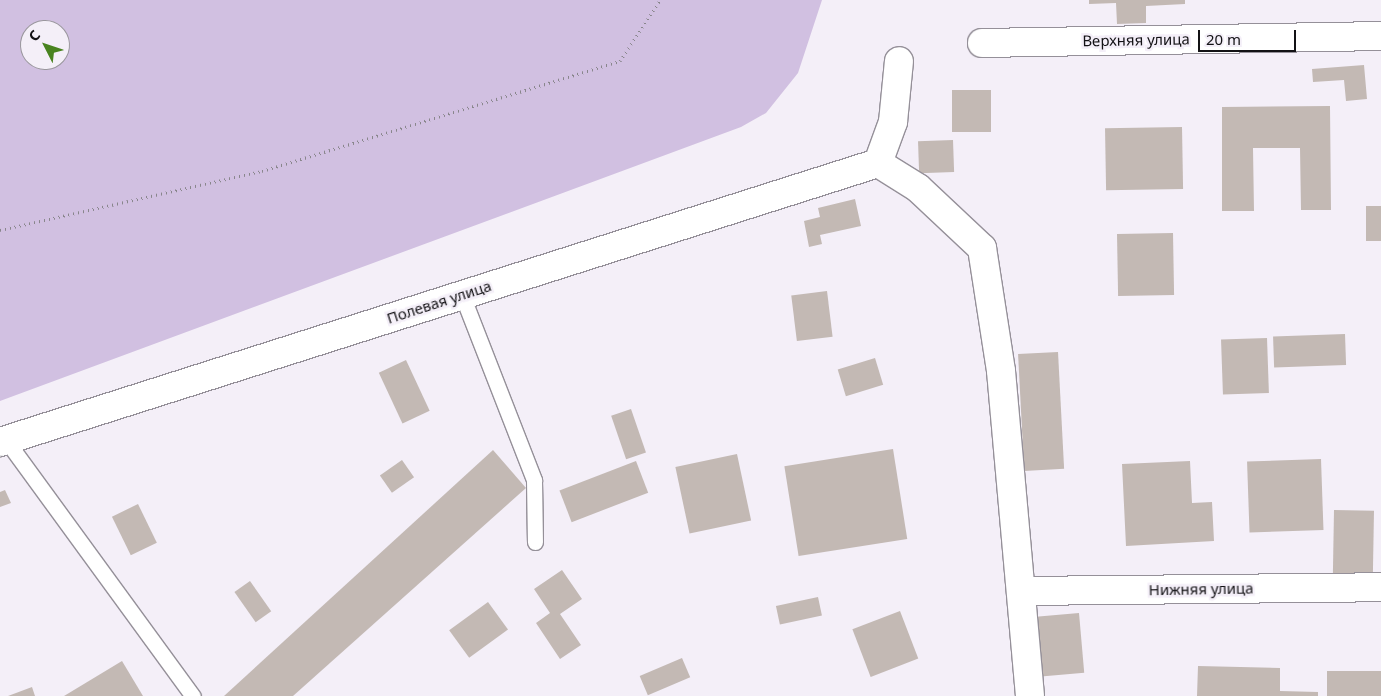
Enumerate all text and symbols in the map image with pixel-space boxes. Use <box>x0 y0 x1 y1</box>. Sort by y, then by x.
north arrow <box>20 20 70 70</box>
scale bar <box>1201 20 1298 52</box>
text: С <box>24 26 44 45</box>
text: 20 m <box>1206 29 1241 49</box>
street label: Верхняя улица <box>1082 30 1190 50</box>
street label: Полевая улица <box>384 277 494 327</box>
street label: Нижняя улица <box>1148 579 1254 599</box>

